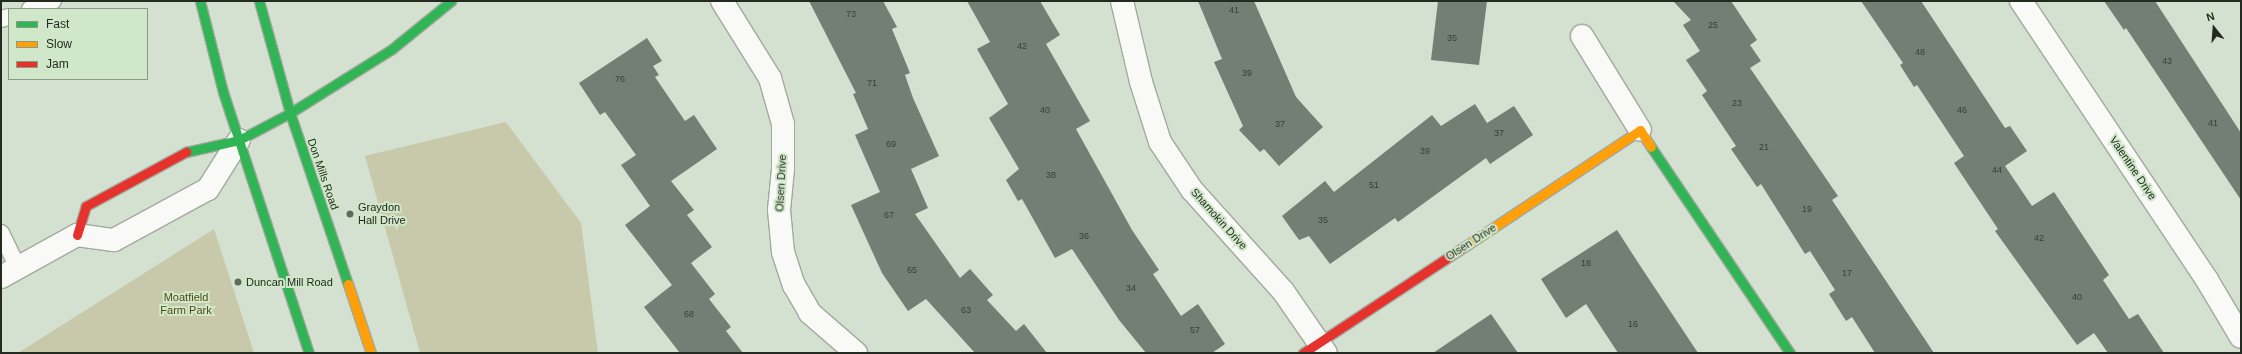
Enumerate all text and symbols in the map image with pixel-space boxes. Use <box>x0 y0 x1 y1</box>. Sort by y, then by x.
house number: 41 <box>1229 5 1239 15</box>
legend <box>8 8 148 80</box>
north arrow <box>2194 8 2234 48</box>
house number: 73 <box>846 9 856 19</box>
text: N <box>2205 10 2216 23</box>
text: Fast <box>46 17 69 31</box>
house number: 25 <box>1708 20 1718 30</box>
house number: 35 <box>1447 33 1457 43</box>
text: Slow <box>46 37 72 51</box>
house number: 42 <box>1017 41 1027 51</box>
house number: 48 <box>1915 47 1925 57</box>
house number: 43 <box>2162 56 2172 66</box>
text: Jam <box>46 57 69 71</box>
house number: 39 <box>1242 68 1252 78</box>
house number: 76 <box>615 74 625 84</box>
house number: 71 <box>867 78 877 88</box>
house number: 23 <box>1732 98 1742 108</box>
house number: 40 <box>1040 105 1050 115</box>
house number: 46 <box>1957 105 1967 115</box>
house number: 41 <box>2208 118 2218 128</box>
house number: 37 <box>1275 119 1285 129</box>
house number: 37 <box>1494 128 1504 138</box>
street label: Valentine Drive <box>2107 134 2159 202</box>
street label: Don Mills Road <box>305 137 341 211</box>
house number: 69 <box>886 139 896 149</box>
house number: 21 <box>1759 142 1769 152</box>
house number: 39 <box>1420 146 1430 156</box>
street label: Olsen Drive <box>773 154 789 212</box>
house number: 44 <box>1992 165 2002 175</box>
house number: 38 <box>1046 170 1056 180</box>
house number: 51 <box>1369 180 1379 190</box>
street label: Shamokin Drive <box>1188 186 1250 252</box>
place label: Graydon Hall Drive <box>358 201 406 227</box>
house number: 19 <box>1802 204 1812 214</box>
marker: Graydon Hall Drive <box>345 209 355 219</box>
house number: 67 <box>884 210 894 220</box>
house number: 35 <box>1318 215 1328 225</box>
street label: Olsen Drive <box>1443 221 1499 263</box>
house number: 36 <box>1079 231 1089 241</box>
house number: 42 <box>2034 233 2044 243</box>
house number: 18 <box>1581 258 1591 268</box>
house number: 65 <box>907 265 917 275</box>
house number: 17 <box>1842 268 1852 278</box>
place label: Duncan Mill Road <box>246 275 333 289</box>
marker: Duncan Mill Road <box>233 277 243 287</box>
house number: 34 <box>1126 283 1136 293</box>
park label: Moatfield Farm Park <box>160 291 212 317</box>
house number: 40 <box>2072 292 2082 302</box>
house number: 63 <box>961 305 971 315</box>
house number: 68 <box>684 309 694 319</box>
house number: 16 <box>1628 319 1638 329</box>
house number: 57 <box>1190 325 1200 335</box>

